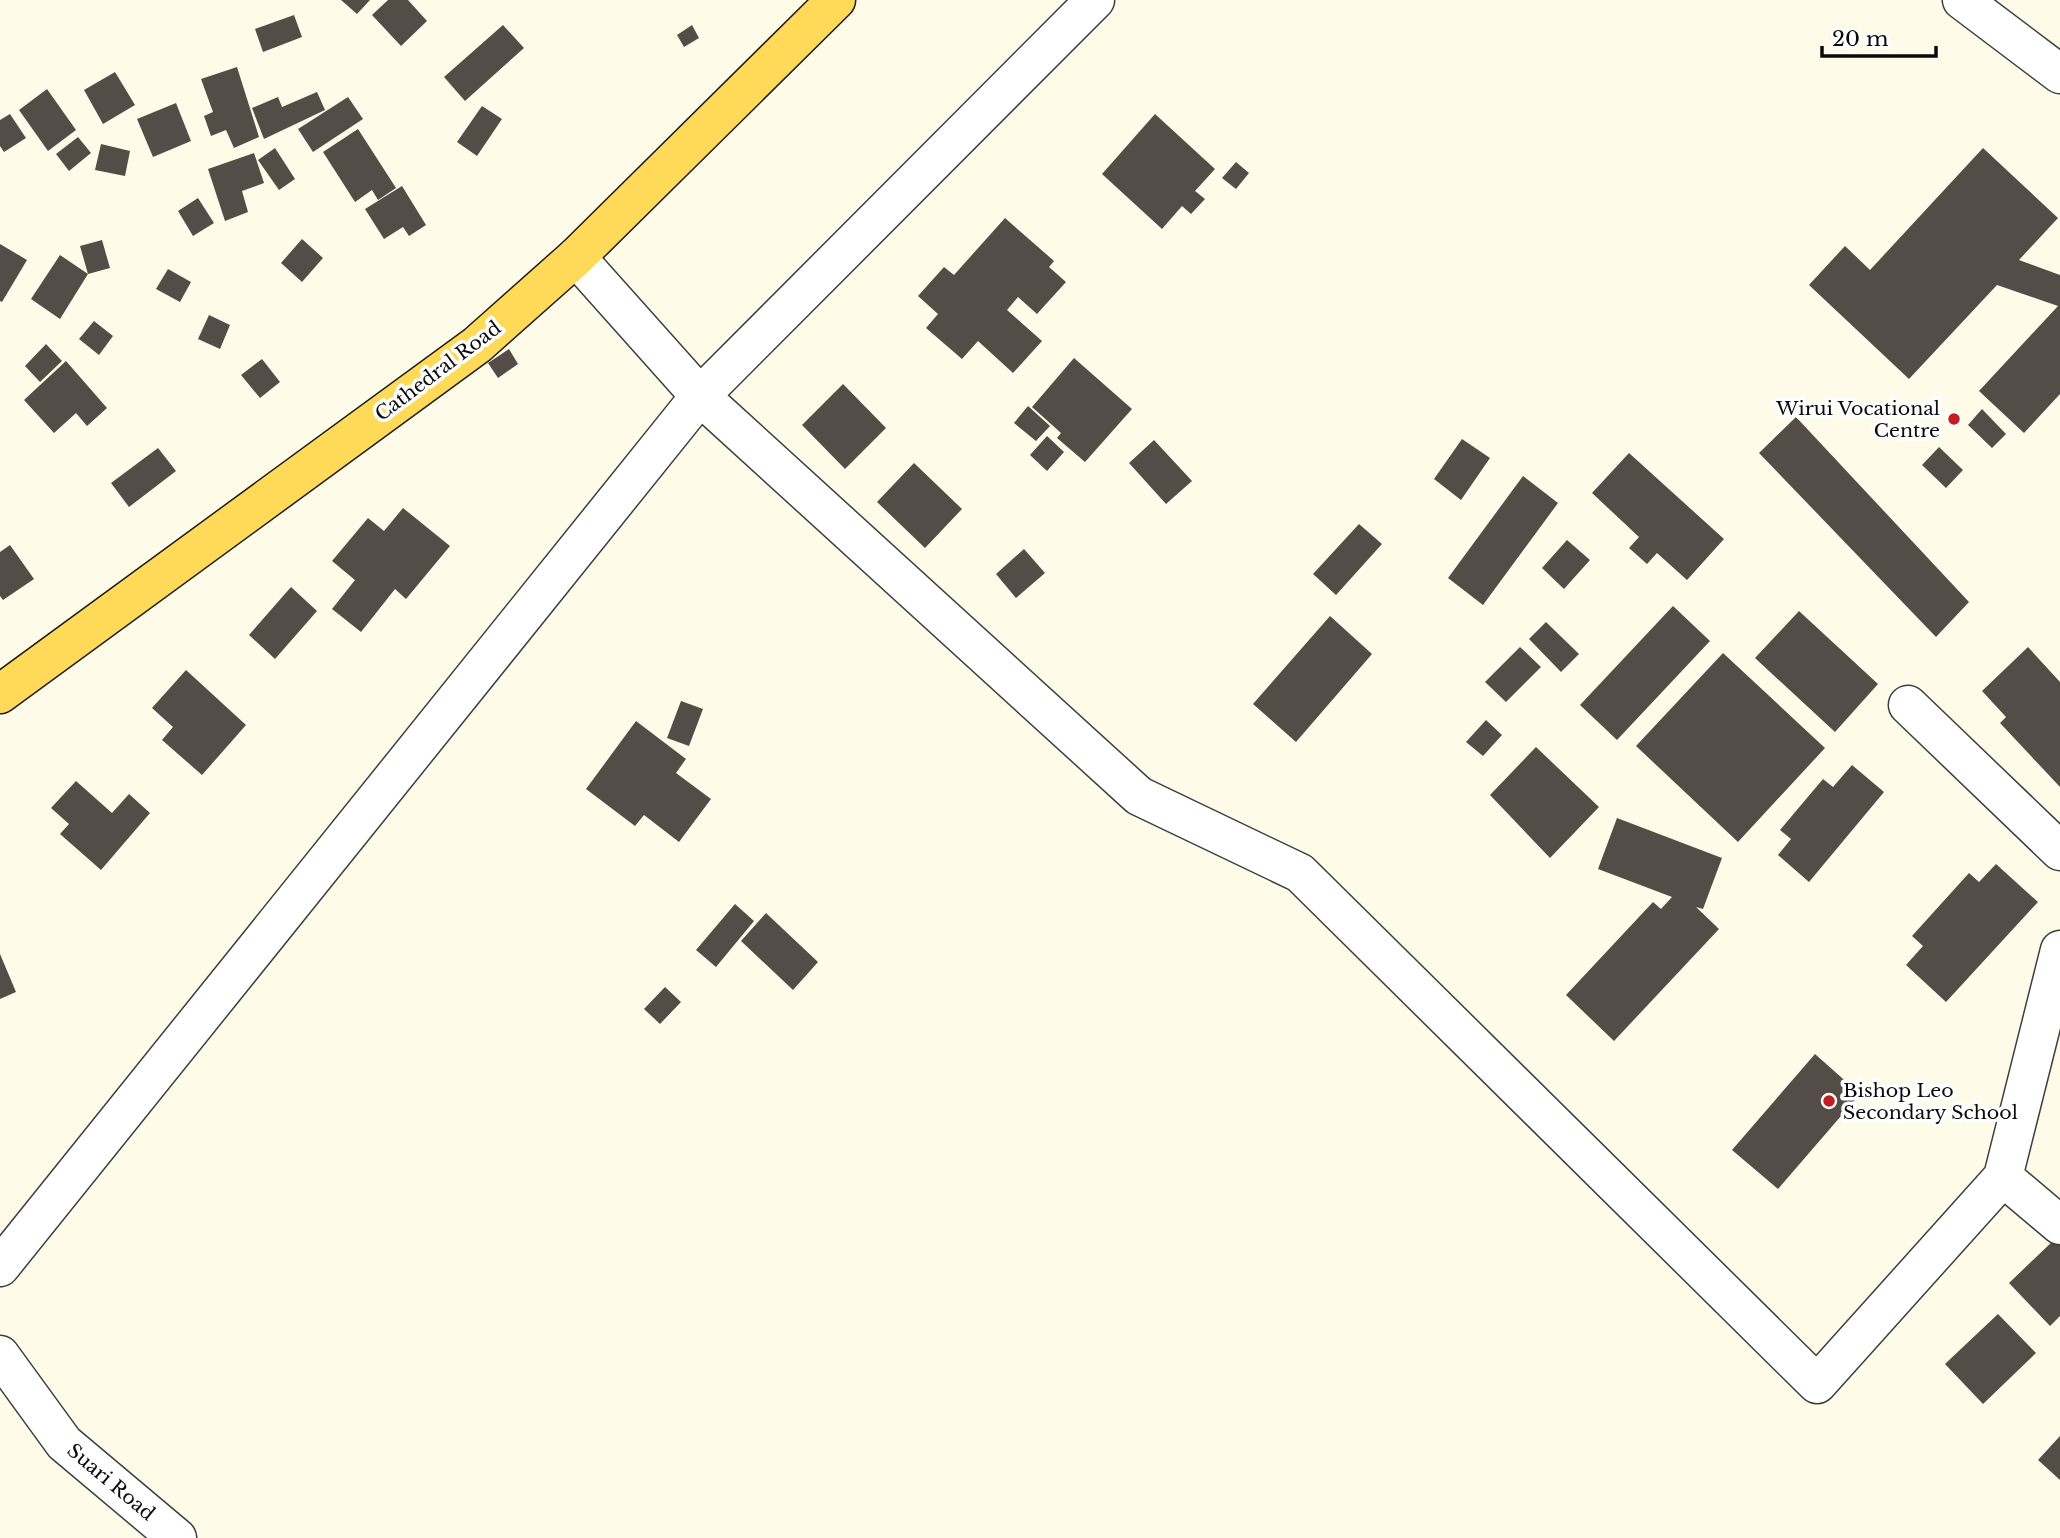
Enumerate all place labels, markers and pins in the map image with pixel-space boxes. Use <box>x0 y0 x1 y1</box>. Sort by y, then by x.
place label: Wirui Vocational Centre <box>1775 397 1940 442</box>
marker: Wirui Vocational Centre <box>1946 411 1962 427</box>
place label: Bishop Leo Secondary School <box>1843 1079 2018 1124</box>
marker: Bishop Leo Secondary School <box>1821 1093 1837 1109</box>

